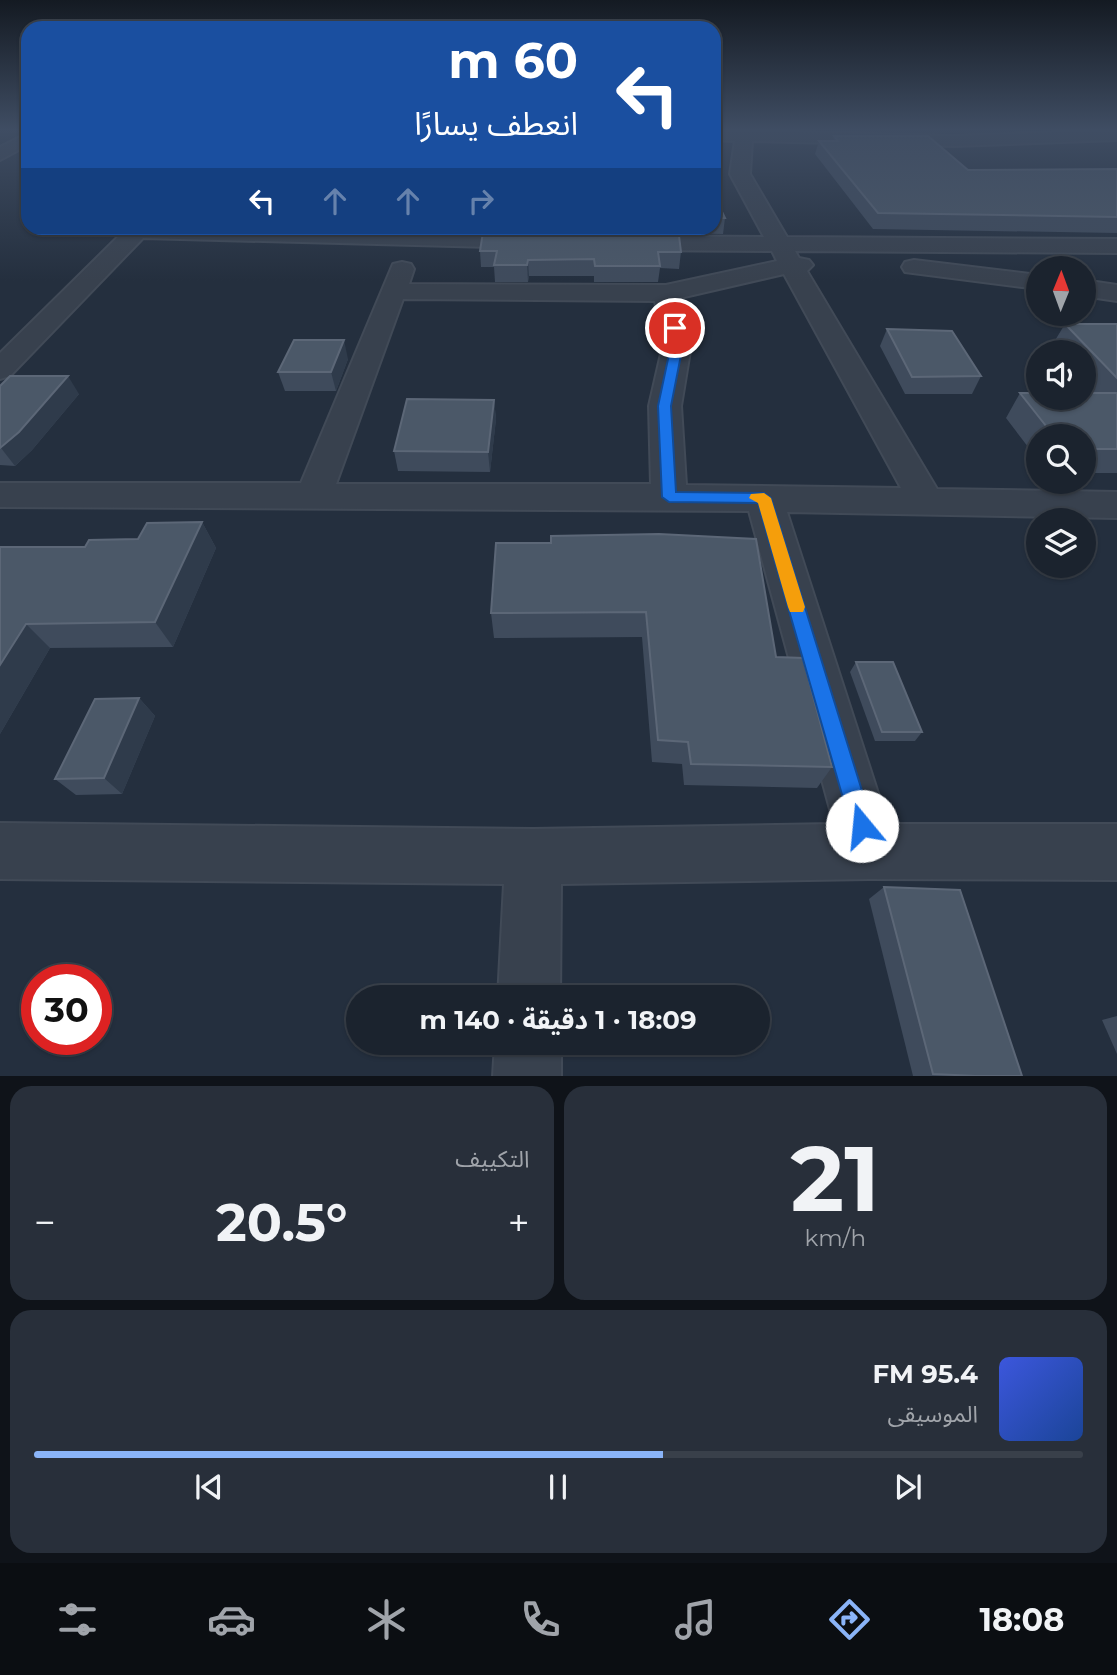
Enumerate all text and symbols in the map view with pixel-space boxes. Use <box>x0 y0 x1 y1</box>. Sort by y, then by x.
text: 60 m <box>448 31 578 90</box>
icon: left <box>602 49 693 140</box>
text: انعطف يسارًا <box>414 104 578 143</box>
icon: left <box>243 182 281 220</box>
icon: ahead <box>316 182 354 220</box>
icon: ahead <box>389 182 427 220</box>
icon: right <box>462 182 500 220</box>
north arrow <box>1026 256 1096 326</box>
map controls <box>1026 256 1096 578</box>
pin <box>645 298 705 358</box>
icon: arrive <box>656 309 694 347</box>
button: sound <box>1026 340 1096 410</box>
button: search <box>1026 424 1096 494</box>
button: layers <box>1026 508 1096 578</box>
position arrow <box>825 789 899 863</box>
speed limit sign: 30 <box>21 964 112 1055</box>
text: 18:09 · 1 دقيقة · 140 m <box>420 1004 696 1036</box>
text: 21 <box>791 1123 880 1234</box>
text: التكييف <box>455 1145 530 1173</box>
text: 20.5° <box>216 1191 347 1254</box>
text: − <box>34 1199 56 1246</box>
text: + <box>508 1199 529 1246</box>
text: km/h <box>805 1224 866 1252</box>
text: 95.4 FM <box>872 1358 978 1390</box>
text: الموسيقى <box>887 1400 978 1428</box>
icon: previous <box>190 1468 228 1506</box>
icon: pause <box>539 1468 577 1506</box>
icon: next <box>889 1468 927 1506</box>
icon: filters <box>53 1595 102 1644</box>
icon: car <box>207 1595 256 1644</box>
icon: climate <box>362 1595 411 1644</box>
icon: phone <box>516 1595 565 1644</box>
icon: music <box>671 1595 720 1644</box>
icon: directions <box>825 1595 874 1644</box>
text: 18:08 <box>979 1600 1064 1639</box>

